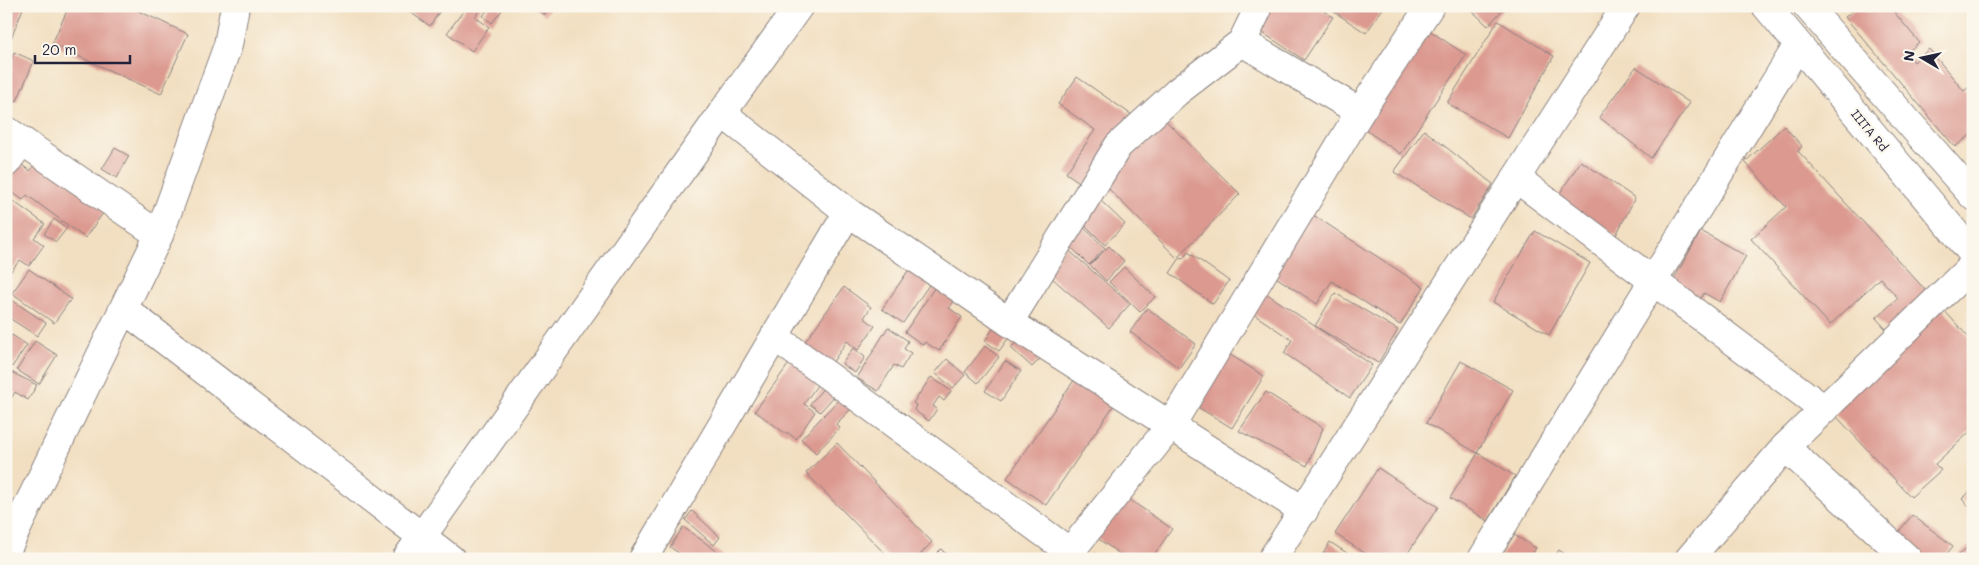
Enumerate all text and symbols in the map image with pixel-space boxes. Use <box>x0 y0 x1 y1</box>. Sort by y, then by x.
scale bar <box>35 32 130 64</box>
north arrow <box>1896 32 1946 82</box>
text: 20 m <box>42 39 76 59</box>
text: N <box>1898 49 1919 63</box>
street label: IIITA Rd <box>1848 106 1892 155</box>

